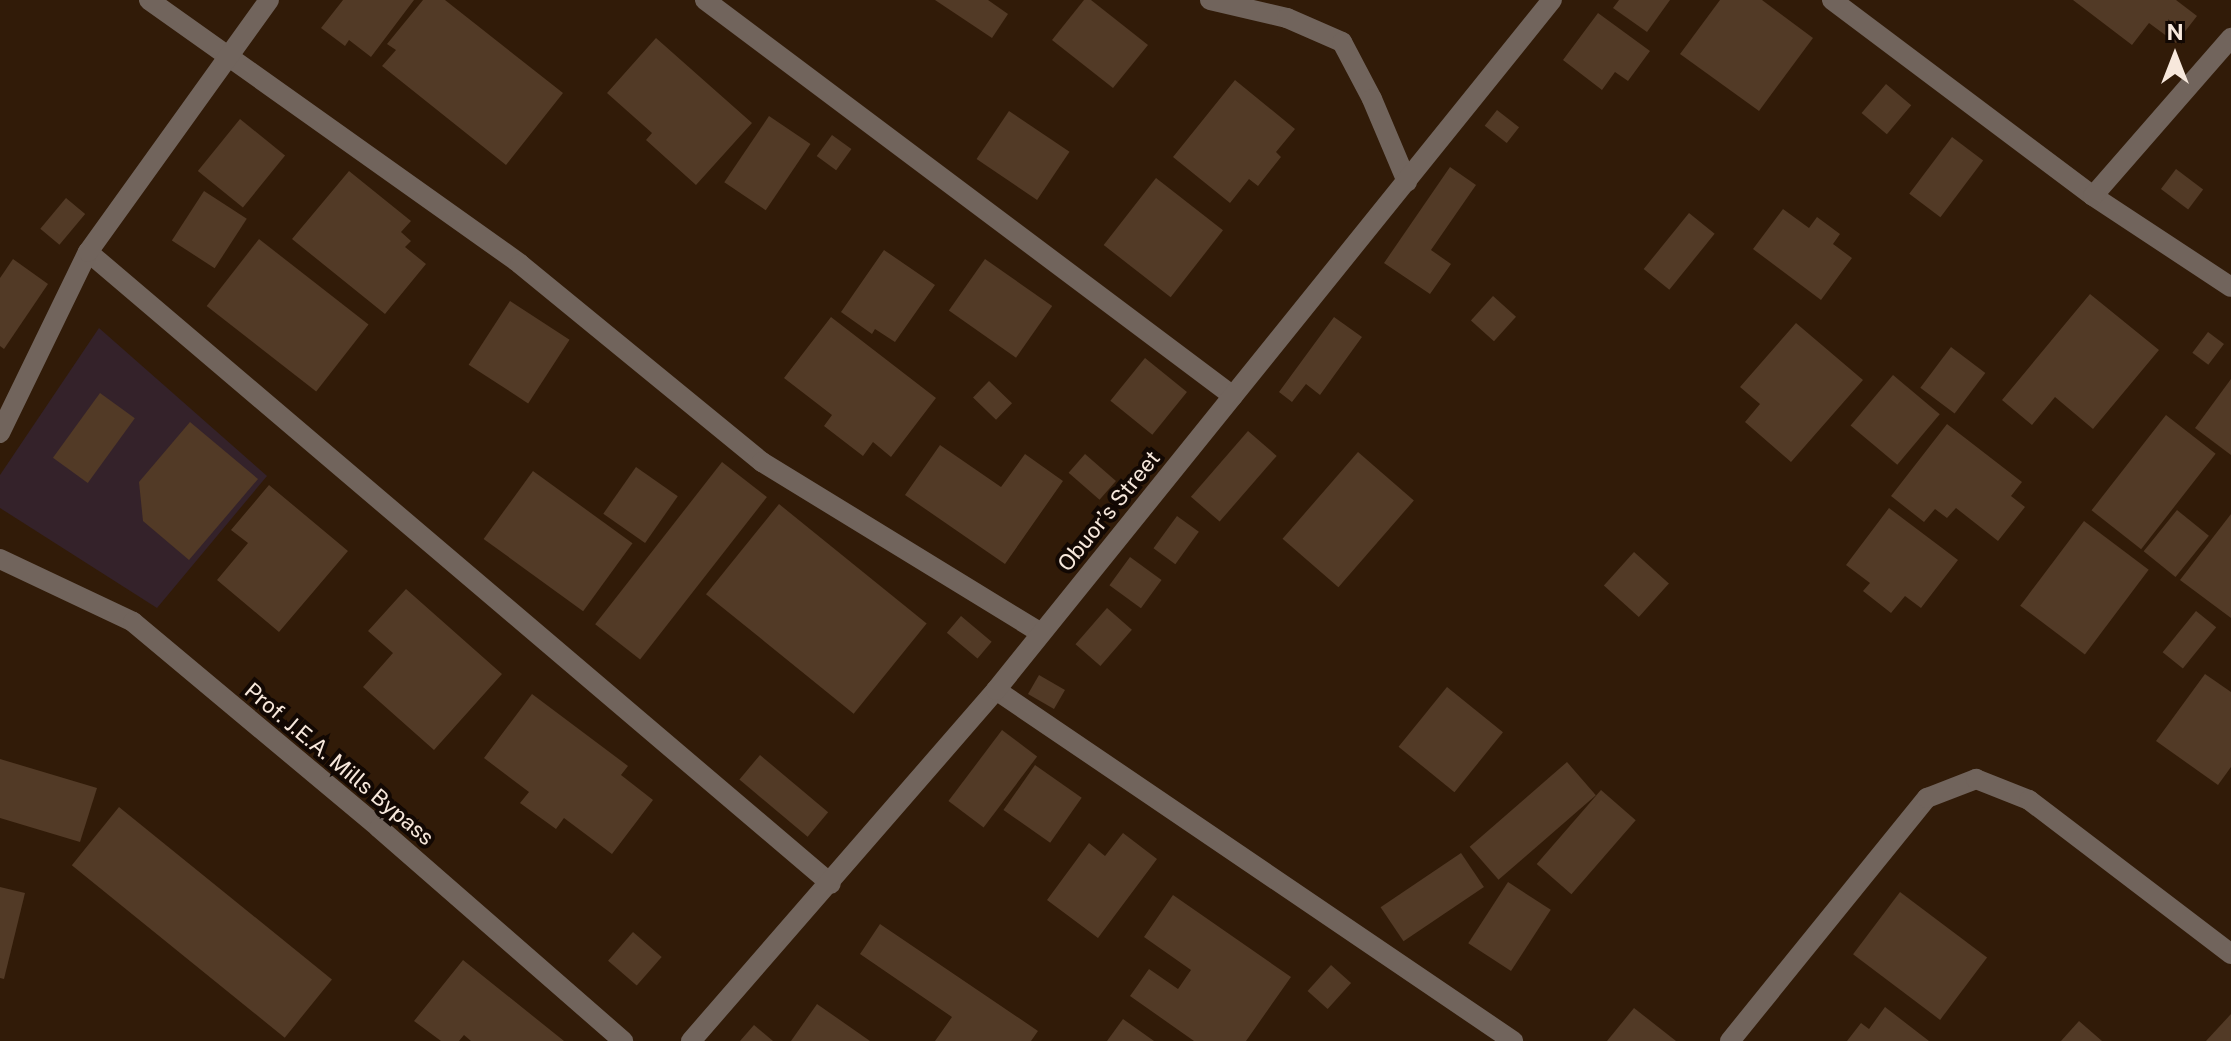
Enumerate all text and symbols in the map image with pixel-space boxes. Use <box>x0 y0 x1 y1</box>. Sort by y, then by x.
north arrow <box>2135 16 2215 96</box>
text: N <box>2166 19 2184 45</box>
street label: Obuor’s Street <box>1052 445 1166 577</box>
street label: Prof. J.E.A. Mills Bypass <box>239 677 439 851</box>

